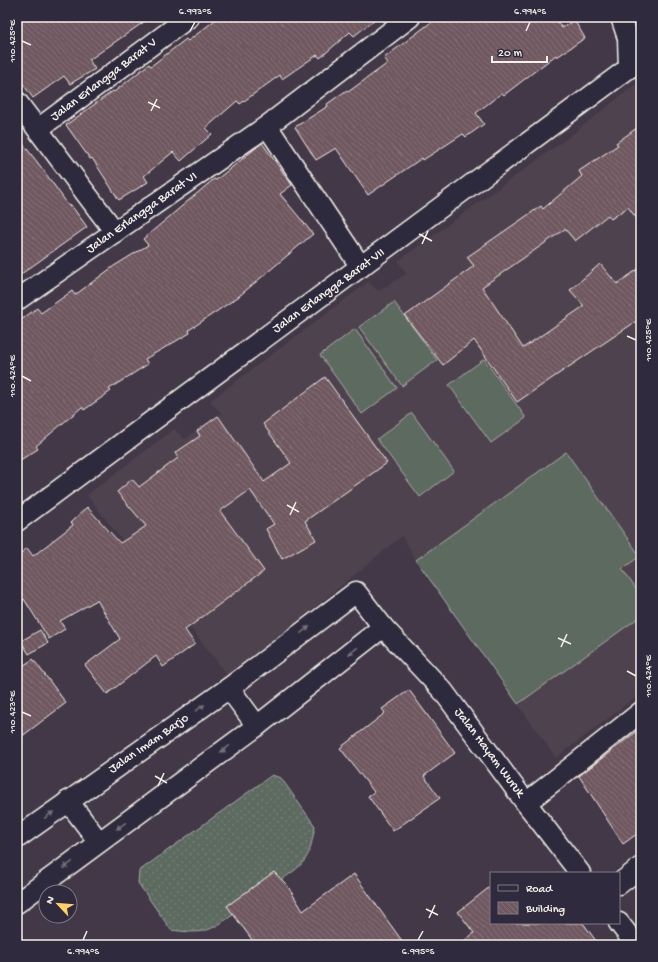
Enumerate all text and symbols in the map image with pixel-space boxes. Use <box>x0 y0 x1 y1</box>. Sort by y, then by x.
text: 6.993°S <box>179 6 212 18</box>
text: 6.994°S <box>514 6 546 18</box>
text: 110.425°E <box>7 19 19 63</box>
street label: Jalan Erlangga Barat V <box>48 35 160 125</box>
scale bar <box>492 38 547 64</box>
text: 20 m <box>498 47 523 61</box>
street label: Jalan Erlangga Barat VI <box>84 169 200 257</box>
street label: Jalan Erlangga Barat VII <box>270 245 388 337</box>
text: 110.425°E <box>643 318 655 362</box>
text: 110.424°E <box>7 354 19 398</box>
one-way arrow <box>299 626 310 634</box>
one-way arrow <box>347 646 358 655</box>
text: 110.424°E <box>643 654 655 698</box>
text: 110.423°E <box>7 690 19 734</box>
one-way arrow <box>195 704 206 712</box>
street label: Jalan Hayam Wuruk <box>451 705 528 801</box>
street label: Jalan Imam Barjo <box>106 711 192 777</box>
one-way arrow <box>220 745 231 753</box>
one-way arrow <box>43 811 54 819</box>
one-way arrow <box>115 822 126 830</box>
one-way arrow <box>62 861 73 869</box>
legend <box>490 872 620 924</box>
text: Road <box>526 883 553 897</box>
north arrow <box>38 884 78 924</box>
text: N <box>44 895 58 906</box>
text: Building <box>525 903 565 917</box>
text: 6.994°S <box>67 946 99 958</box>
text: 6.995°S <box>402 946 435 958</box>

